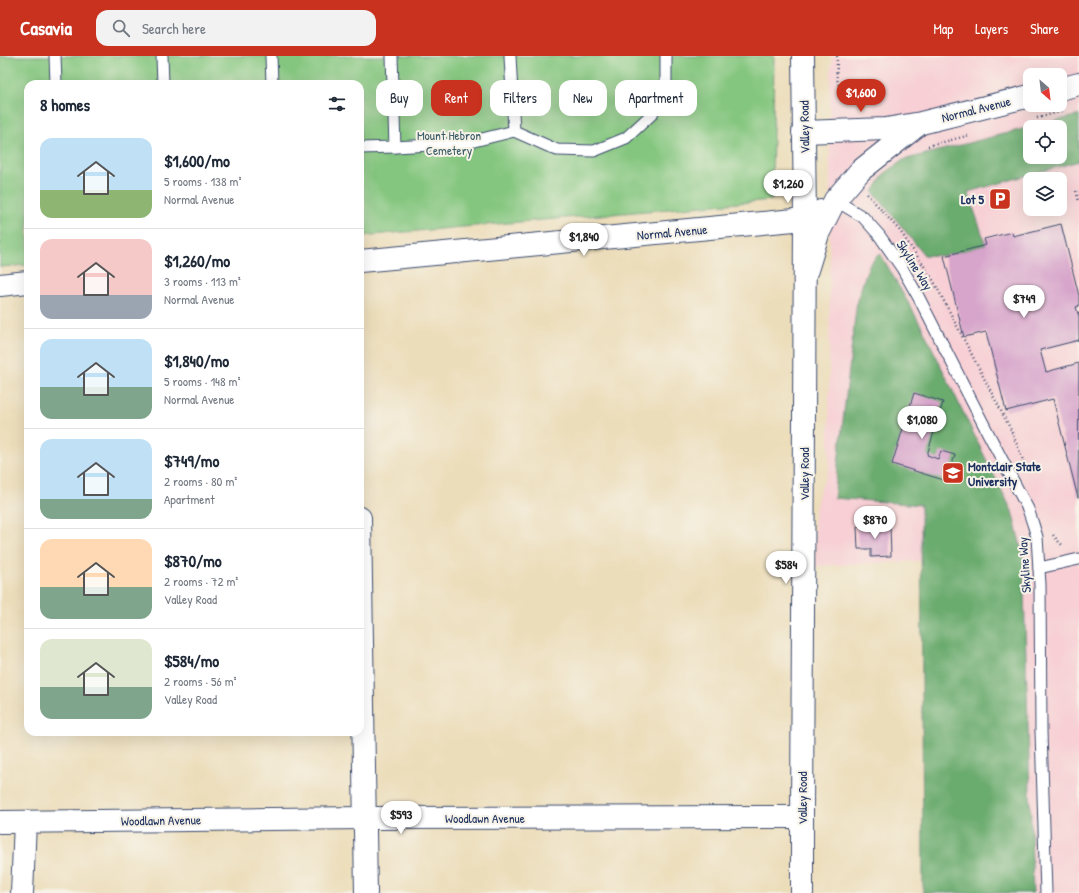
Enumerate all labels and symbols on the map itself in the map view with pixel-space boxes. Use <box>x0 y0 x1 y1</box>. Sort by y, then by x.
north arrow <box>1023 68 1067 112</box>
pin: $1,600 <box>828 79 894 113</box>
street label: Normal Avenue <box>940 92 1012 126</box>
street label: Valley Road <box>795 100 813 154</box>
park label: Mount Hebron Cemetery <box>417 126 481 159</box>
pin: $1,260 <box>755 170 821 204</box>
parking icon: Lot 5 <box>987 186 1013 212</box>
place label: Lot 5 <box>961 190 984 208</box>
street label: Normal Avenue <box>636 220 708 244</box>
pin: $1,840 <box>551 223 617 257</box>
street label: Skyline Way <box>893 237 938 294</box>
pin: $749 <box>1000 285 1048 319</box>
pin: $1,080 <box>889 406 955 440</box>
street label: Valley Road <box>795 448 813 500</box>
place label: Montclair State University <box>968 457 1042 491</box>
school or university icon: Montclair State University <box>940 460 966 486</box>
pin: $870 <box>851 506 899 540</box>
street label: Skyline Way <box>1013 536 1035 593</box>
pin: $584 <box>762 551 810 585</box>
street label: Valley Road <box>793 772 811 824</box>
pin: $593 <box>377 801 425 835</box>
street label: Woodlawn Avenue <box>445 809 525 827</box>
street label: Woodlawn Avenue <box>121 810 201 830</box>

